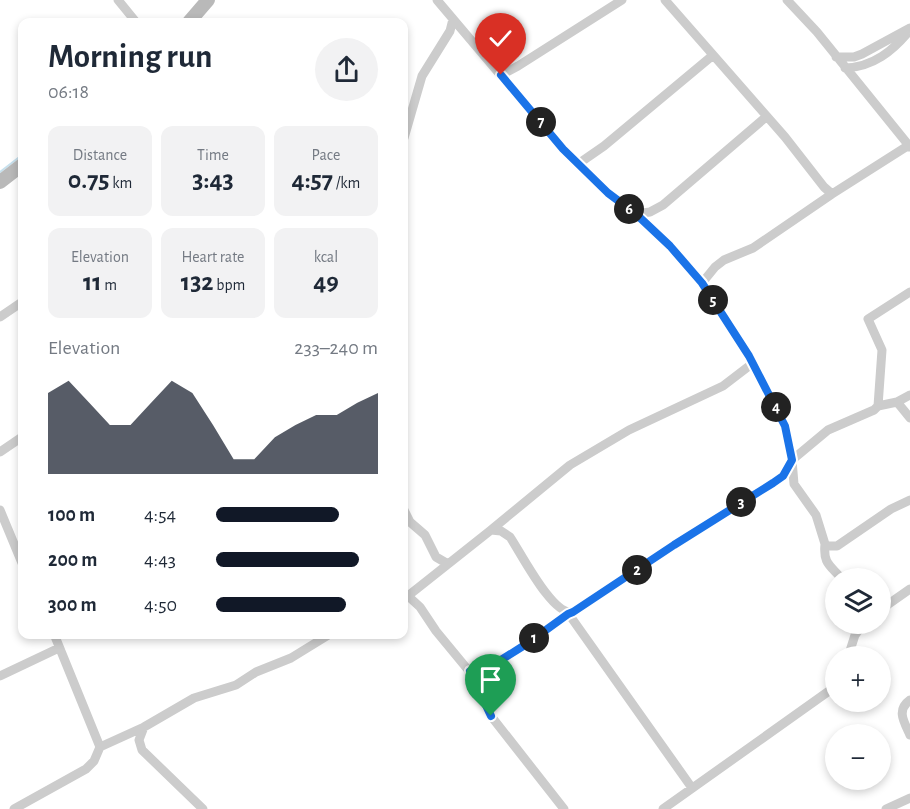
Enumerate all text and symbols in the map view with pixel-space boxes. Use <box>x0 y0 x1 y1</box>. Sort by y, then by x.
pin <box>475 13 526 75</box>
icon: check <box>484 22 517 55</box>
button: share <box>315 38 378 101</box>
text: Morning run <box>48 41 212 74</box>
text: 06:18 <box>48 82 89 102</box>
pin: 7 <box>526 107 556 137</box>
text: 7 <box>538 114 544 130</box>
text: Distance <box>73 147 127 163</box>
text: Time <box>197 147 229 163</box>
text: Pace <box>312 147 340 163</box>
text: 0.75 <box>68 167 110 193</box>
text: 3:43 <box>192 167 234 193</box>
text: 4:57 <box>292 167 333 193</box>
text: km <box>110 175 132 191</box>
text: /km <box>333 175 360 191</box>
pin: 6 <box>614 194 644 224</box>
text: 6 <box>625 201 633 217</box>
text: Elevation <box>71 249 129 265</box>
text: Heart rate <box>182 249 244 265</box>
text: kcal <box>314 249 338 265</box>
text: 11 <box>83 269 102 295</box>
text: 132 <box>181 269 214 295</box>
text: 49 <box>313 269 339 295</box>
text: m <box>102 277 117 293</box>
text: bpm <box>214 277 245 293</box>
pin: 5 <box>698 285 728 315</box>
text: 5 <box>710 292 716 308</box>
text: Elevation <box>48 338 120 358</box>
text: 233–240 m <box>294 338 378 358</box>
pin: 4 <box>761 392 791 422</box>
text: 4 <box>772 399 780 415</box>
pin: 3 <box>726 487 756 517</box>
text: 3 <box>738 494 744 510</box>
text: 100 m <box>48 505 95 525</box>
text: 4:54 <box>144 505 176 525</box>
text: 200 m <box>48 550 97 570</box>
text: 4:43 <box>144 550 176 570</box>
pin: 2 <box>622 555 652 585</box>
text: 2 <box>633 562 641 578</box>
map controls <box>825 568 891 790</box>
button: layers <box>825 568 891 634</box>
text: 300 m <box>48 595 97 615</box>
text: 4:50 <box>144 595 177 615</box>
pin: 1 <box>519 623 549 653</box>
text: 1 <box>531 630 537 646</box>
button: + <box>825 646 891 712</box>
pin <box>465 654 516 716</box>
icon: arrive <box>474 663 507 696</box>
button: − <box>825 724 891 790</box>

